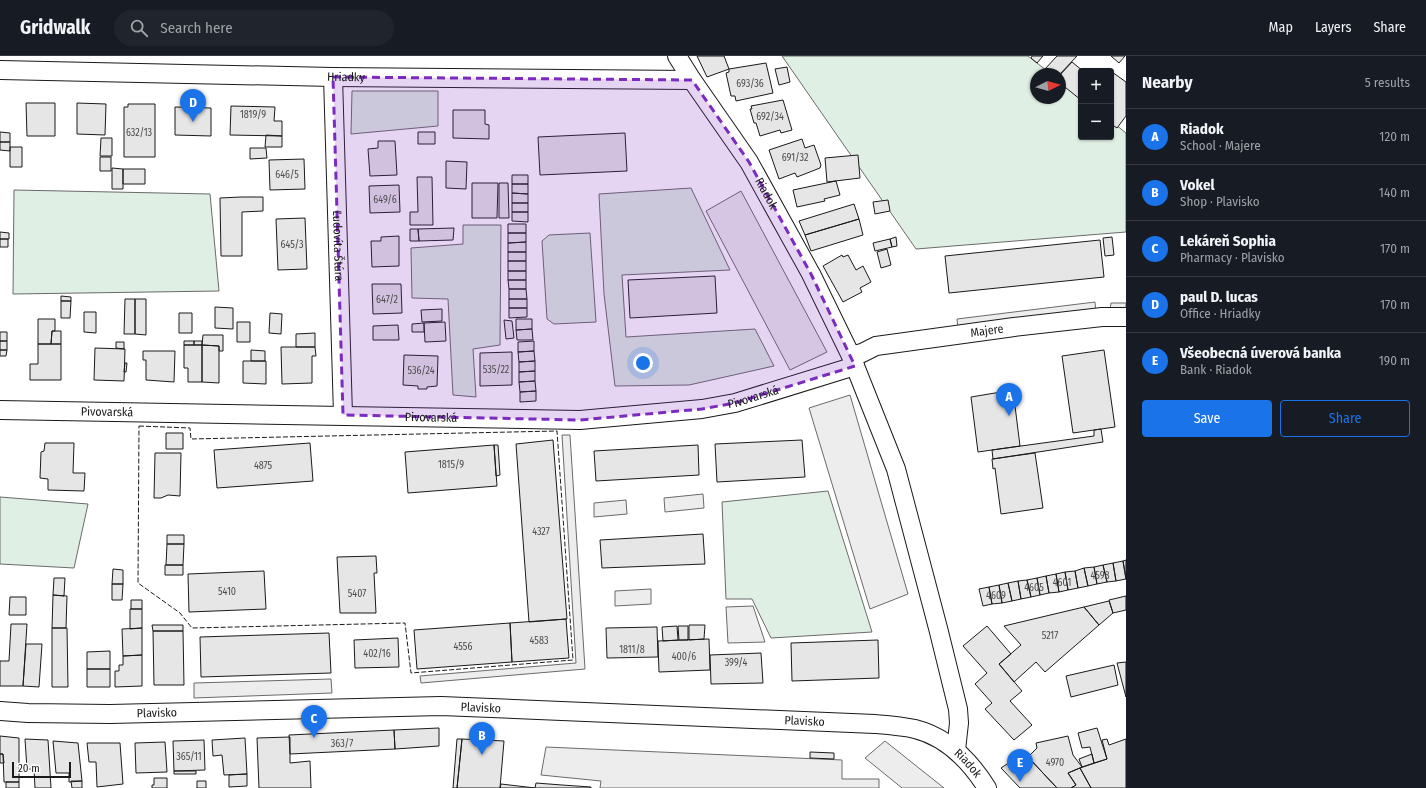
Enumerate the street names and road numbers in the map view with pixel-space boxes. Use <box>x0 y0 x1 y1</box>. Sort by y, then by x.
street label: Hriadky <box>327 70 366 84</box>
street label: Riadok <box>752 175 781 212</box>
street label: Ľudovíta Štúra <box>330 210 346 282</box>
street label: Majere <box>970 322 1004 340</box>
street label: Pivovarská <box>727 383 780 411</box>
street label: Pivovarská <box>81 404 133 419</box>
street label: Pivovarská <box>405 410 457 425</box>
street label: Plavisko <box>460 700 501 715</box>
street label: Plavisko <box>137 705 177 720</box>
street label: Plavisko <box>784 713 825 729</box>
street label: Riadok <box>952 746 985 781</box>

